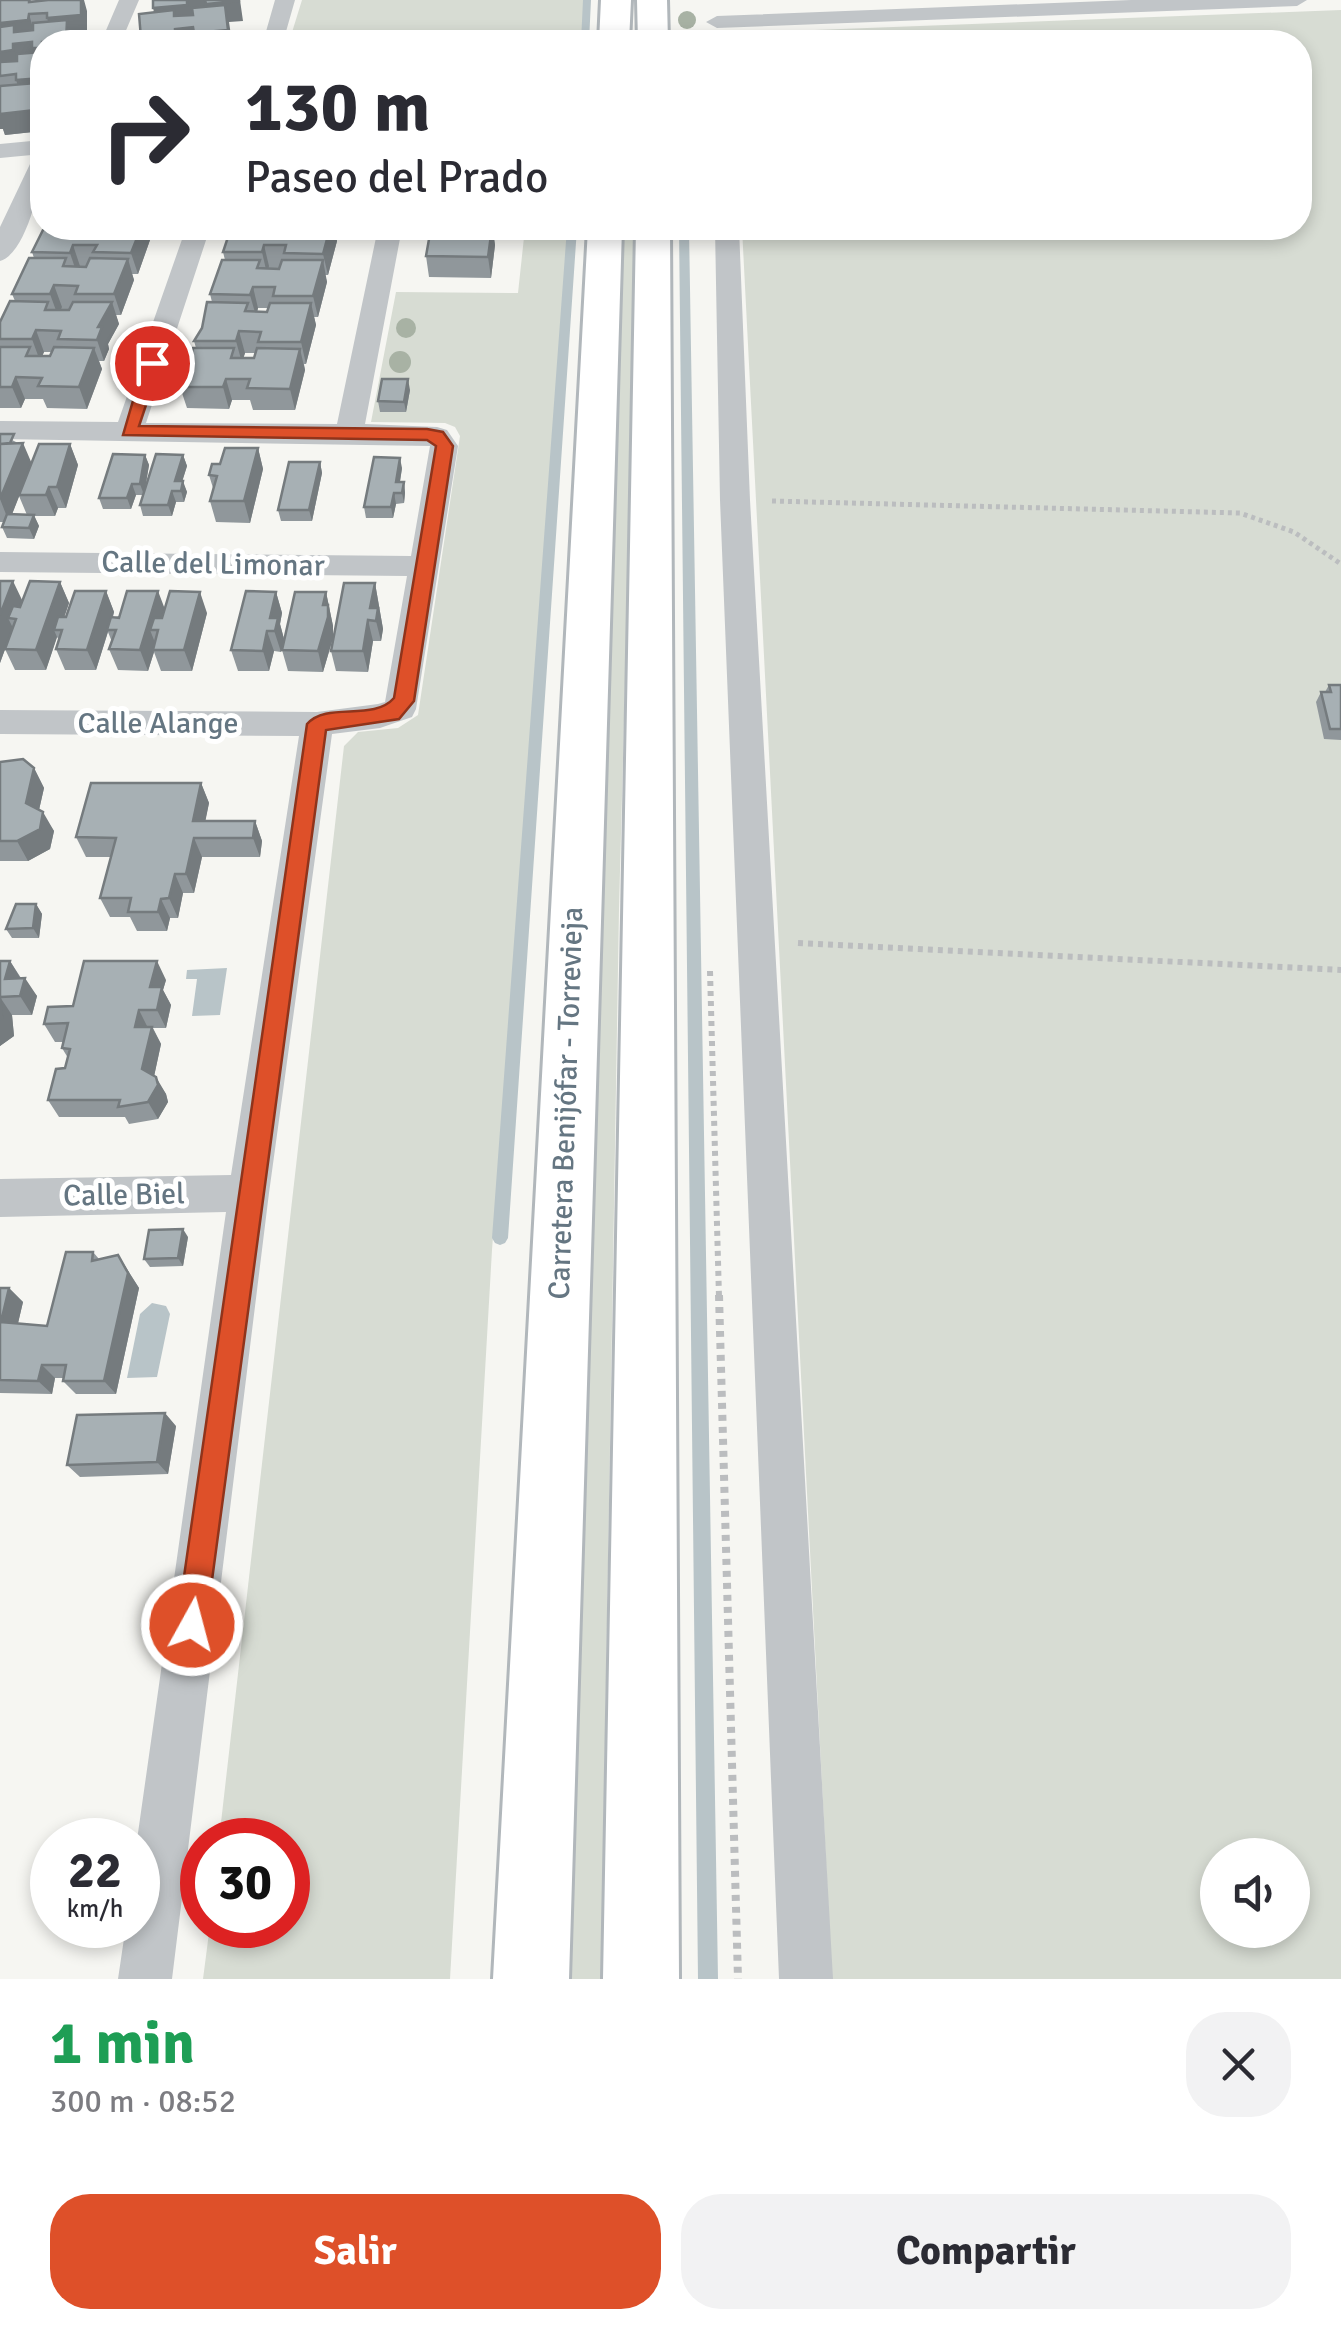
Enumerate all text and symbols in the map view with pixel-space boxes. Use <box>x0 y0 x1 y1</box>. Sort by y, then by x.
text: 130 m <box>245 64 430 150</box>
icon: right <box>80 70 210 200</box>
text: Paseo del Prado <box>245 150 548 205</box>
pin <box>110 321 195 406</box>
icon: arrive <box>125 336 180 391</box>
street label: Calle del Limonar <box>101 544 325 584</box>
street label: Calle Alange <box>77 705 239 742</box>
street label: Carretera Benijófar - Torrevieja <box>541 906 591 1300</box>
street label: Calle Biel <box>63 1175 185 1215</box>
position arrow <box>140 1573 244 1677</box>
speed limit sign: 30 <box>180 1818 310 1948</box>
map controls <box>1200 1838 1310 1948</box>
button: sound <box>1200 1838 1310 1948</box>
text: 22 <box>68 1840 122 1902</box>
text: km/h <box>67 1893 123 1924</box>
text: 1 min <box>50 2007 195 2081</box>
button: close <box>1186 2012 1291 2117</box>
text: 300 m · 08:52 <box>50 2082 236 2121</box>
button: Salir <box>50 2194 661 2309</box>
button: Compartir <box>681 2194 1291 2309</box>

